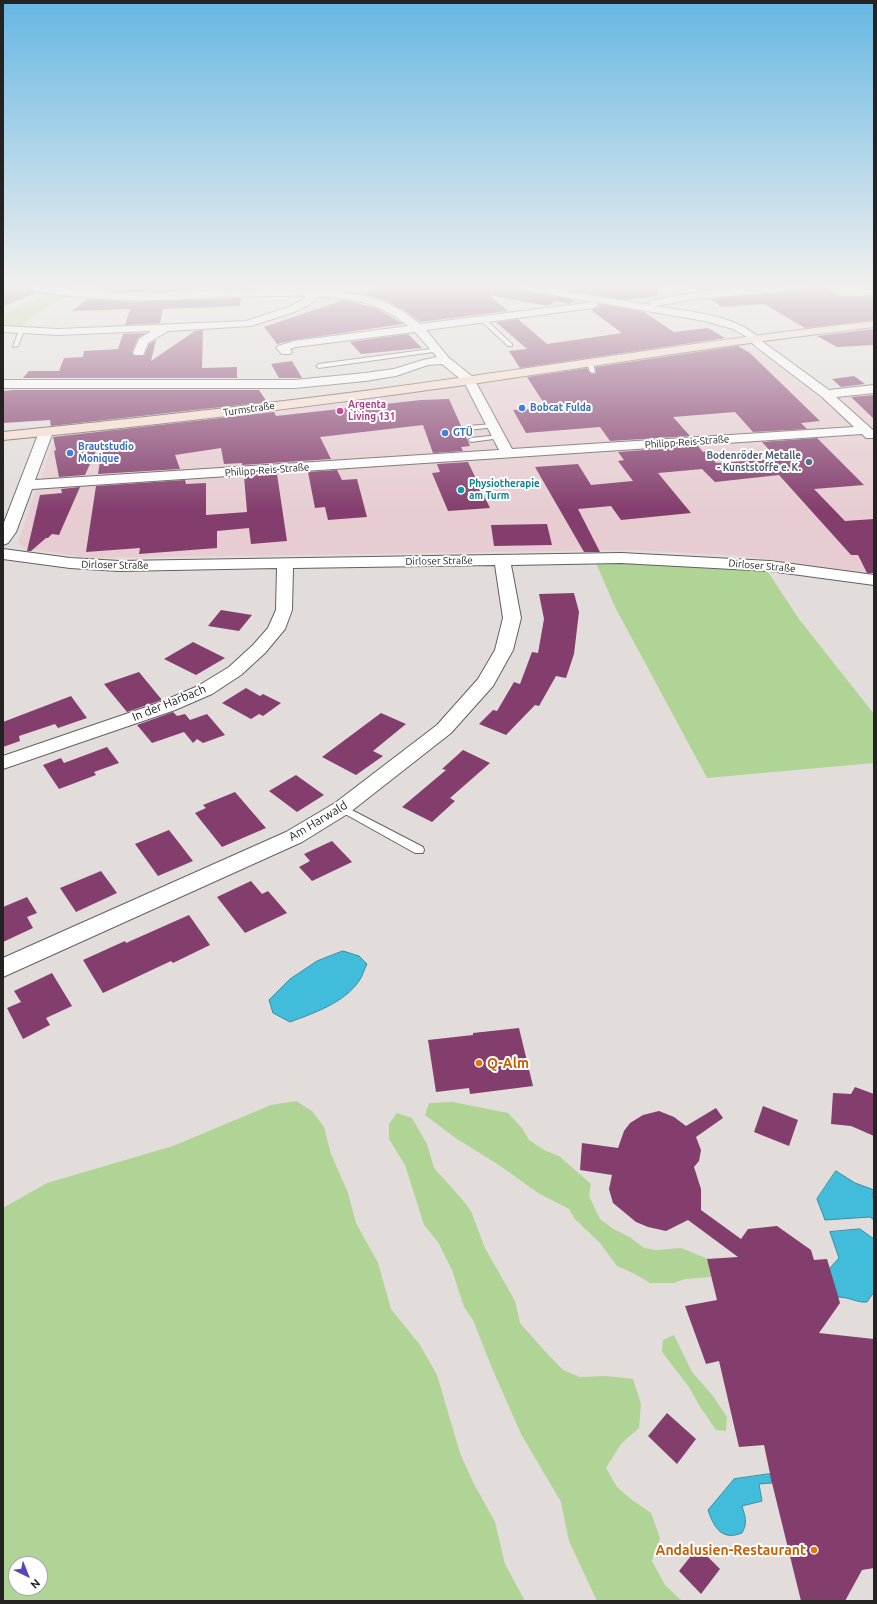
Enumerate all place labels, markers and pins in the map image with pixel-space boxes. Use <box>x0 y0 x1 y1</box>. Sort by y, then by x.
place label: Argenta Living 131 <box>348 399 395 422</box>
place label: Bobcat Fulda <box>530 402 591 414</box>
marker: Bobcat Fulda <box>517 403 527 413</box>
marker: Argenta Living 131 <box>335 406 345 416</box>
place label: GTÜ <box>453 427 473 439</box>
marker: GTÜ <box>440 428 450 438</box>
place label: Brautstudio Monique <box>78 441 134 464</box>
marker: Brautstudio Monique <box>65 448 75 458</box>
place label: Bodenröder Metalle - Kunststoffe e. K. <box>706 450 801 474</box>
marker: Bodenröder Metalle - Kunststoffe e. K. <box>804 457 814 467</box>
place label: Physiotherapie am Turm <box>469 478 540 502</box>
marker: Physiotherapie am Turm <box>456 485 466 495</box>
place label: Q-Alm <box>487 1055 529 1071</box>
marker: Q-Alm <box>474 1058 484 1068</box>
place label: Andalusien-Restaurant <box>656 1542 806 1558</box>
marker: Andalusien-Restaurant <box>809 1545 819 1555</box>

